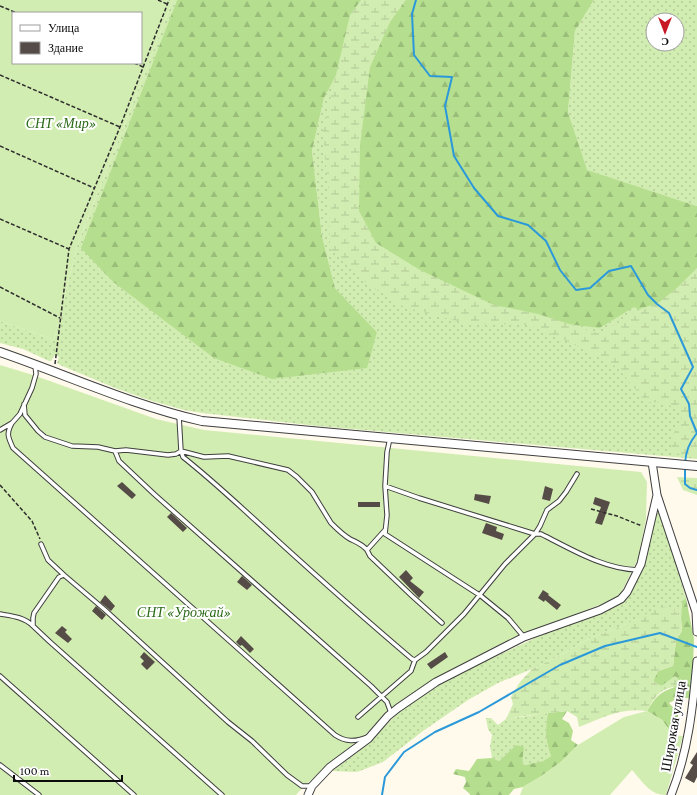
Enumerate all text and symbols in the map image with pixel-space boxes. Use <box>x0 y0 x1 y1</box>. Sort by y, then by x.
legend <box>12 12 142 64</box>
north arrow <box>645 12 685 52</box>
text: Улица <box>48 21 80 35</box>
text: С <box>661 36 669 48</box>
text: Здание <box>48 41 83 55</box>
park label: СНТ «Мир» <box>26 115 96 131</box>
park label: СНТ «Урожай» <box>137 604 231 620</box>
street label: Широкая улица <box>657 679 689 773</box>
scale bar <box>14 757 122 783</box>
text: 100 m <box>20 764 50 778</box>

